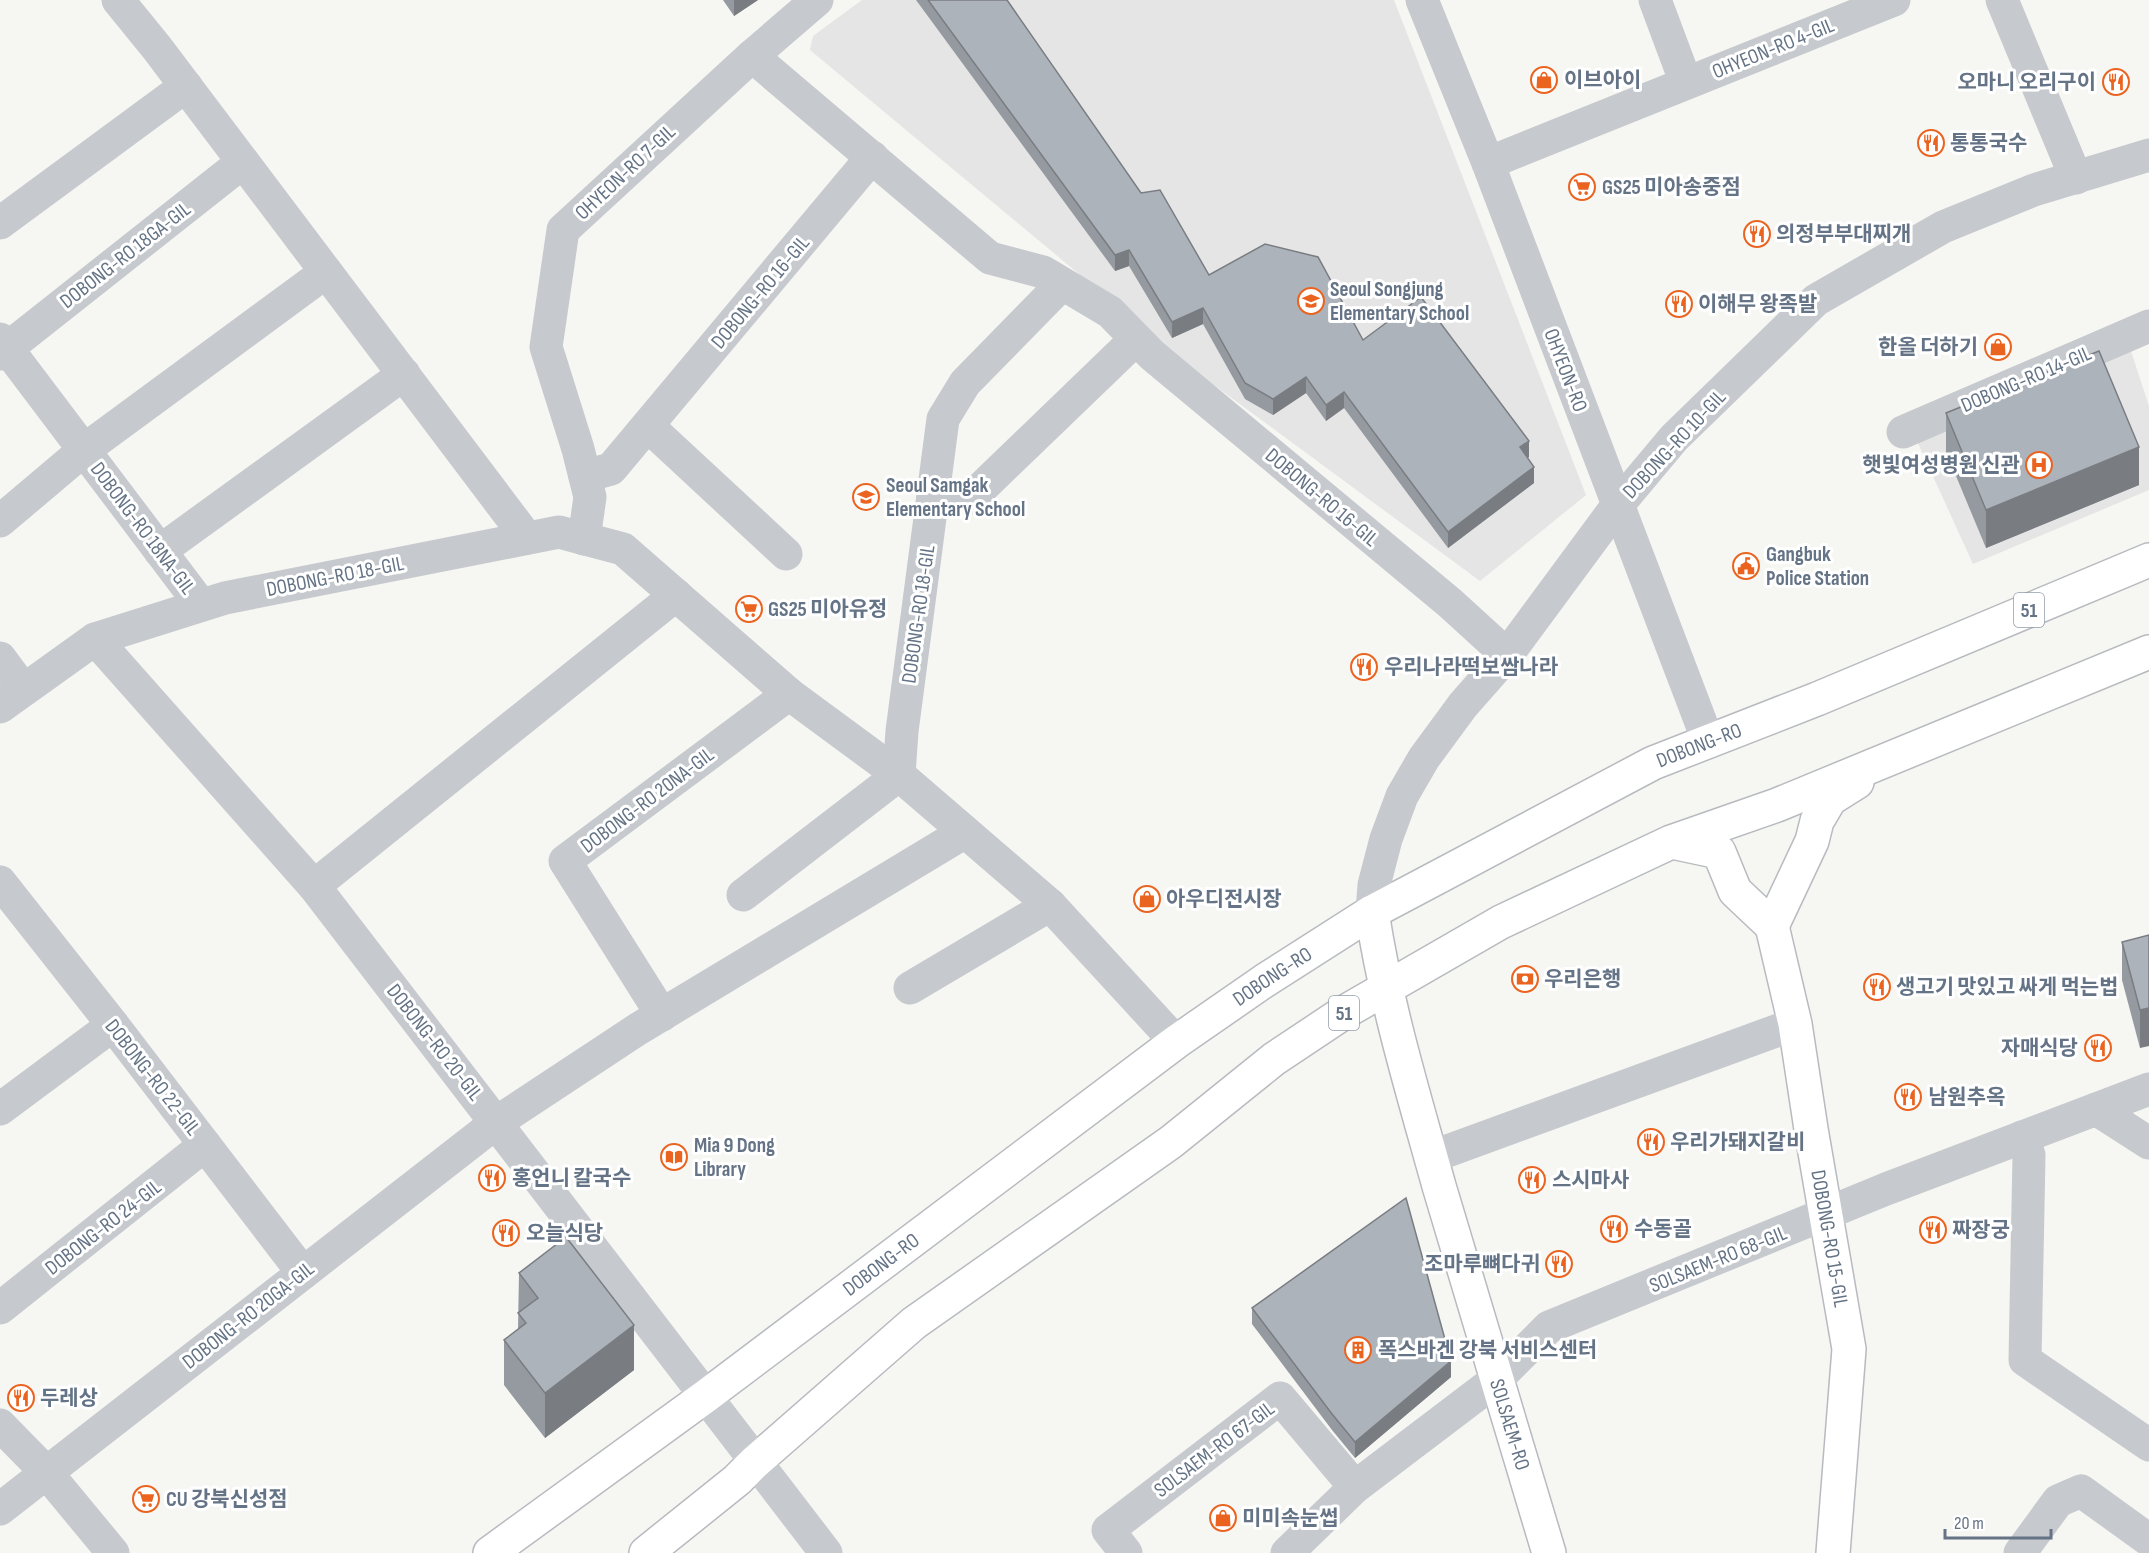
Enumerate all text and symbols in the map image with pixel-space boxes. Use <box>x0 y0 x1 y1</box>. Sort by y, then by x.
street label: OHYEON-RO 4-GIL <box>1709 13 1838 84</box>
shop icon: 이브아이 <box>1529 65 1559 95</box>
restaurant icon: 오마니 오리구이 <box>2101 67 2131 97</box>
place label: 이브아이 <box>1564 68 1641 93</box>
place label: 오마니 오리구이 <box>1957 70 2096 95</box>
street label: OHYEON-RO 7-GIL <box>570 119 681 225</box>
restaurant icon: 통통국수 <box>1916 128 1946 158</box>
place label: 통통국수 <box>1950 131 2027 156</box>
supermarket icon: GS25 미아송중점 <box>1567 172 1597 202</box>
place label: GS25 미아송중점 <box>1602 175 1741 200</box>
street label: DOBONG-RO 18GA-GIL <box>55 197 196 314</box>
restaurant icon: 의정부부대찌개 <box>1742 219 1772 249</box>
place label: 의정부부대찌개 <box>1776 222 1911 247</box>
street label: DOBONG-RO 16-GIL <box>706 231 815 354</box>
place label: Seoul Songjung Elementary School <box>1330 277 1469 326</box>
school or university icon: Seoul Songjung Elementary School <box>1296 286 1326 316</box>
restaurant icon: 이해무 왕족발 <box>1664 289 1694 319</box>
place label: 이해무 왕족발 <box>1698 292 1817 317</box>
street label: OHYEON-RO <box>1538 325 1593 415</box>
shop icon: 한올 더하기 <box>1983 332 2013 362</box>
place label: 한올 더하기 <box>1878 335 1978 360</box>
street label: DOBONG-RO 14-GIL <box>1957 341 2095 418</box>
street label: DOBONG-RO 10-GIL <box>1618 385 1731 504</box>
street label: DOBONG-RO 16-GIL <box>1260 443 1383 552</box>
hospital icon: 햇빛여성병원 신관 <box>2024 450 2054 480</box>
place label: 햇빛여성병원 신관 <box>1862 453 2020 478</box>
street label: DOBONG-RO 18NA-GIL <box>85 457 200 599</box>
place label: Seoul Samgak Elementary School <box>886 473 1025 522</box>
school or university icon: Seoul Samgak Elementary School <box>851 482 881 512</box>
place label: Gangbuk Police Station <box>1766 542 1869 591</box>
street label: DOBONG-RO 18-GIL <box>896 543 941 685</box>
street label: DOBONG-RO 18-GIL <box>264 551 406 602</box>
public building icon: Gangbuk Police Station <box>1731 551 1761 581</box>
road number: 51 <box>2014 593 2044 627</box>
supermarket icon: GS25 미아유정 <box>734 594 764 624</box>
place label: GS25 미아유정 <box>768 597 887 622</box>
restaurant icon: 우리나라떡보쌈나라 <box>1349 652 1379 682</box>
place label: 우리나라떡보쌈나라 <box>1384 655 1559 680</box>
street label: DOBONG-RO <box>1653 718 1745 773</box>
street label: DOBONG-RO 20NA-GIL <box>576 742 719 859</box>
shop icon: 아우디전시장 <box>1132 884 1162 914</box>
place label: 아우디전시장 <box>1166 887 1282 912</box>
street label: DOBONG-RO <box>1228 942 1317 1012</box>
bank icon: 우리은행 <box>1510 964 1540 994</box>
place label: 우리은행 <box>1544 967 1621 992</box>
restaurant icon: 생고기 맛있고 싸게 먹는법 <box>1862 972 1892 1002</box>
place label: 생고기 맛있고 싸게 먹는법 <box>1896 975 2118 1000</box>
street label: DOBONG-RO 20-GIL <box>381 979 488 1106</box>
road number: 51 <box>1329 996 1359 1030</box>
street label: DOBONG-RO 22-GIL <box>100 1014 206 1140</box>
restaurant icon: 자매식당 <box>2083 1033 2113 1063</box>
place label: 자매식당 <box>2001 1036 2078 1061</box>
restaurant icon: 남원추옥 <box>1893 1082 1923 1112</box>
place label: 남원추옥 <box>1928 1085 2005 1110</box>
restaurant icon: 우리가돼지갈비 <box>1636 1127 1666 1157</box>
place label: 우리가돼지갈비 <box>1670 1130 1805 1155</box>
place label: Mia 9 Dong Library <box>694 1133 775 1182</box>
library icon: Mia 9 Dong Library <box>659 1142 689 1172</box>
restaurant icon: 홍언니 칼국수 <box>477 1163 507 1193</box>
restaurant icon: 스시마사 <box>1517 1165 1547 1195</box>
place label: 홍언니 칼국수 <box>512 1166 631 1191</box>
place label: 스시마사 <box>1552 1168 1629 1193</box>
street label: DOBONG-RO 15-GIL <box>1805 1168 1854 1309</box>
street label: DOBONG-RO 24-GIL <box>40 1174 166 1280</box>
restaurant icon: 수동골 <box>1599 1214 1629 1244</box>
restaurant icon: 짜장궁 <box>1918 1215 1948 1245</box>
place label: 수동골 <box>1634 1217 1692 1242</box>
restaurant icon: 오늘식당 <box>491 1218 521 1248</box>
place label: 짜장궁 <box>1952 1218 2010 1243</box>
street label: SOLSAEM-RO 68-GIL <box>1646 1220 1791 1298</box>
place label: 오늘식당 <box>526 1221 603 1246</box>
street label: DOBONG-RO <box>838 1228 924 1302</box>
restaurant icon: 조마루뼈다귀 <box>1544 1249 1574 1279</box>
place label: 조마루뼈다귀 <box>1424 1252 1540 1277</box>
street label: DOBONG-RO 20GA-GIL <box>178 1256 319 1374</box>
building icon: 폭스바겐 강북 서비스센터 <box>1343 1335 1373 1365</box>
place label: 폭스바겐 강북 서비스센터 <box>1378 1338 1597 1363</box>
street label: SOLSAEM-RO <box>1484 1376 1535 1473</box>
restaurant icon: 두레상 <box>6 1383 36 1413</box>
place label: 두레상 <box>40 1386 98 1411</box>
street label: SOLSAEM-RO 67-GIL <box>1149 1396 1279 1503</box>
supermarket icon: CU 강북신성점 <box>131 1484 161 1514</box>
place label: CU 강북신성점 <box>166 1487 288 1512</box>
scale bar <box>1945 1502 2052 1540</box>
shop icon: 미미속눈썹 <box>1208 1503 1238 1533</box>
place label: 미미속눈썹 <box>1242 1506 1339 1531</box>
text: 20 m <box>1954 1513 1984 1534</box>

